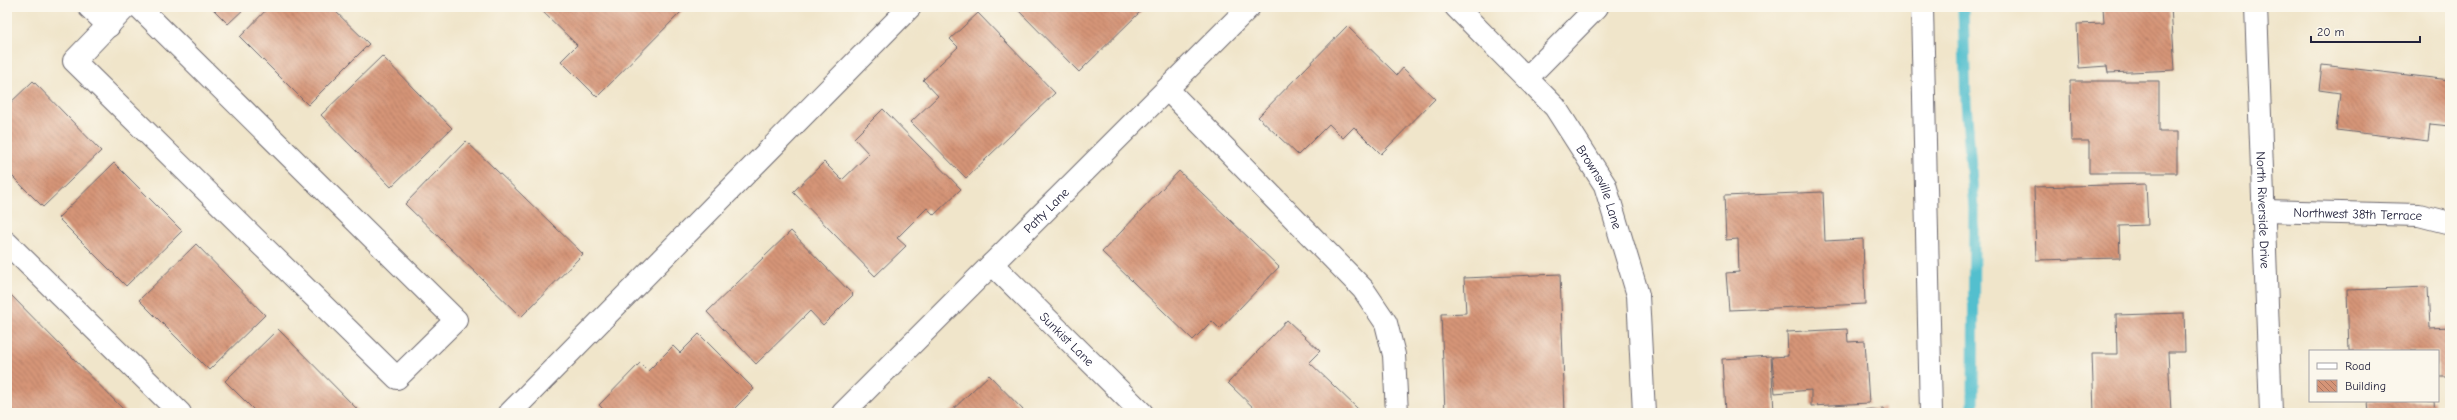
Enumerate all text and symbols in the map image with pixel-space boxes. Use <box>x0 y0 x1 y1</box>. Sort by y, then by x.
scale bar <box>2311 18 2420 44</box>
text: 20 m <box>2317 25 2345 39</box>
street label: Brownsville Lane <box>1574 142 1625 231</box>
street label: North Riverside Drive <box>2254 151 2273 269</box>
street label: Patty Lane <box>1020 184 1072 236</box>
street label: Northwest 38th Terrace <box>2293 204 2425 223</box>
street label: Sunkist Lane <box>1037 309 1098 369</box>
legend <box>2309 350 2439 402</box>
text: Road <box>2345 359 2371 373</box>
text: Building <box>2345 379 2386 393</box>

